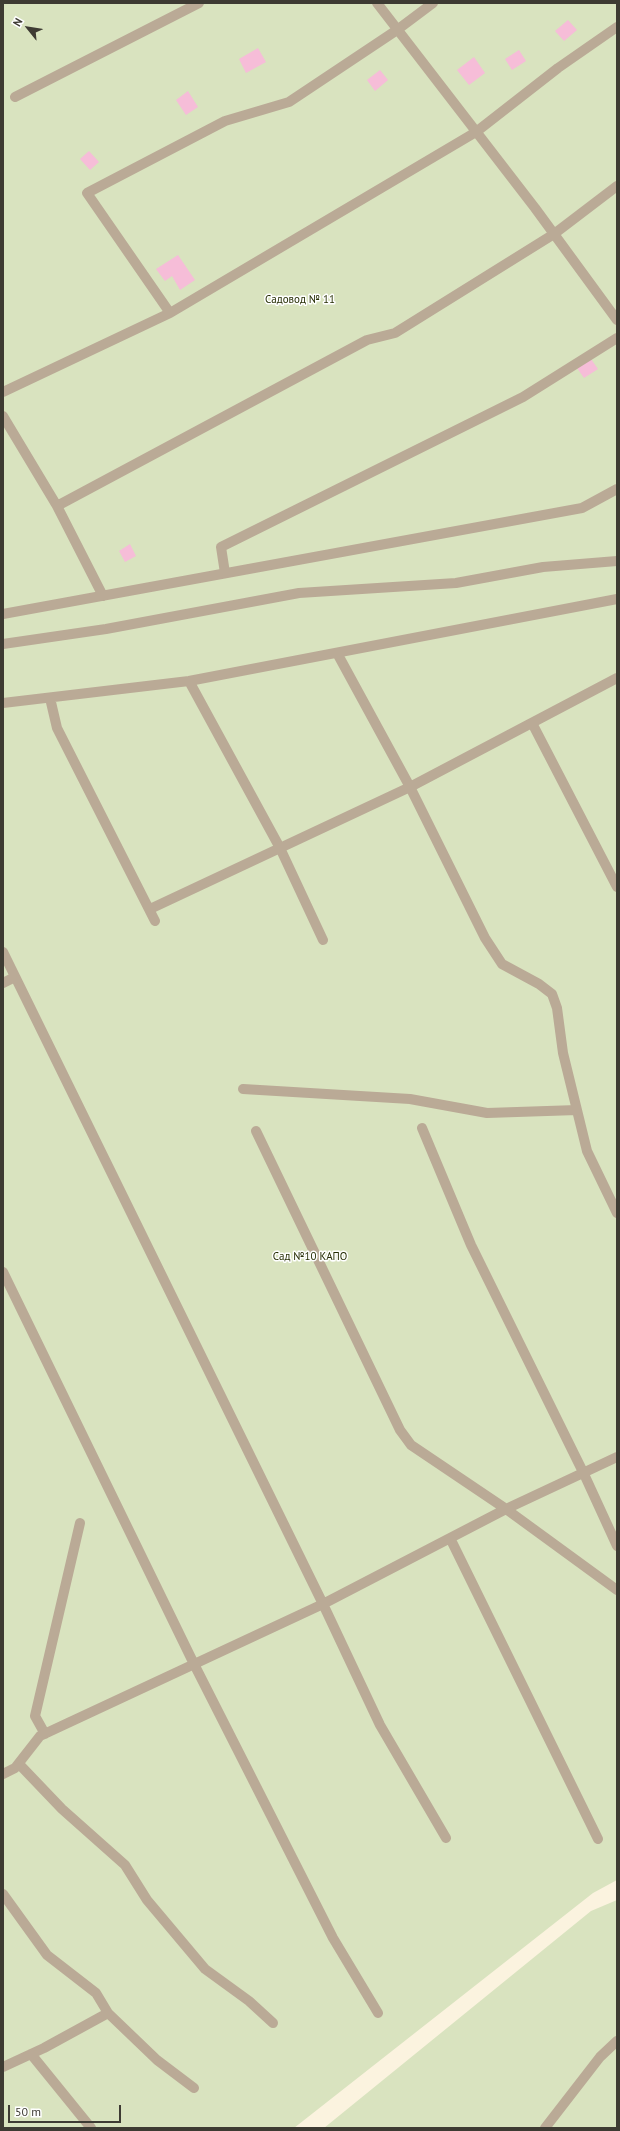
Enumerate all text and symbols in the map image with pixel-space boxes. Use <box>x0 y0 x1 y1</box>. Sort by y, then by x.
north arrow <box>8 8 48 48</box>
text: N <box>10 15 25 29</box>
park label: Садовод № 11 <box>265 293 335 307</box>
park label: Сад №10 КАПО <box>273 1250 347 1264</box>
scale bar <box>10 2097 123 2123</box>
text: 50 m <box>15 2104 41 2119</box>

